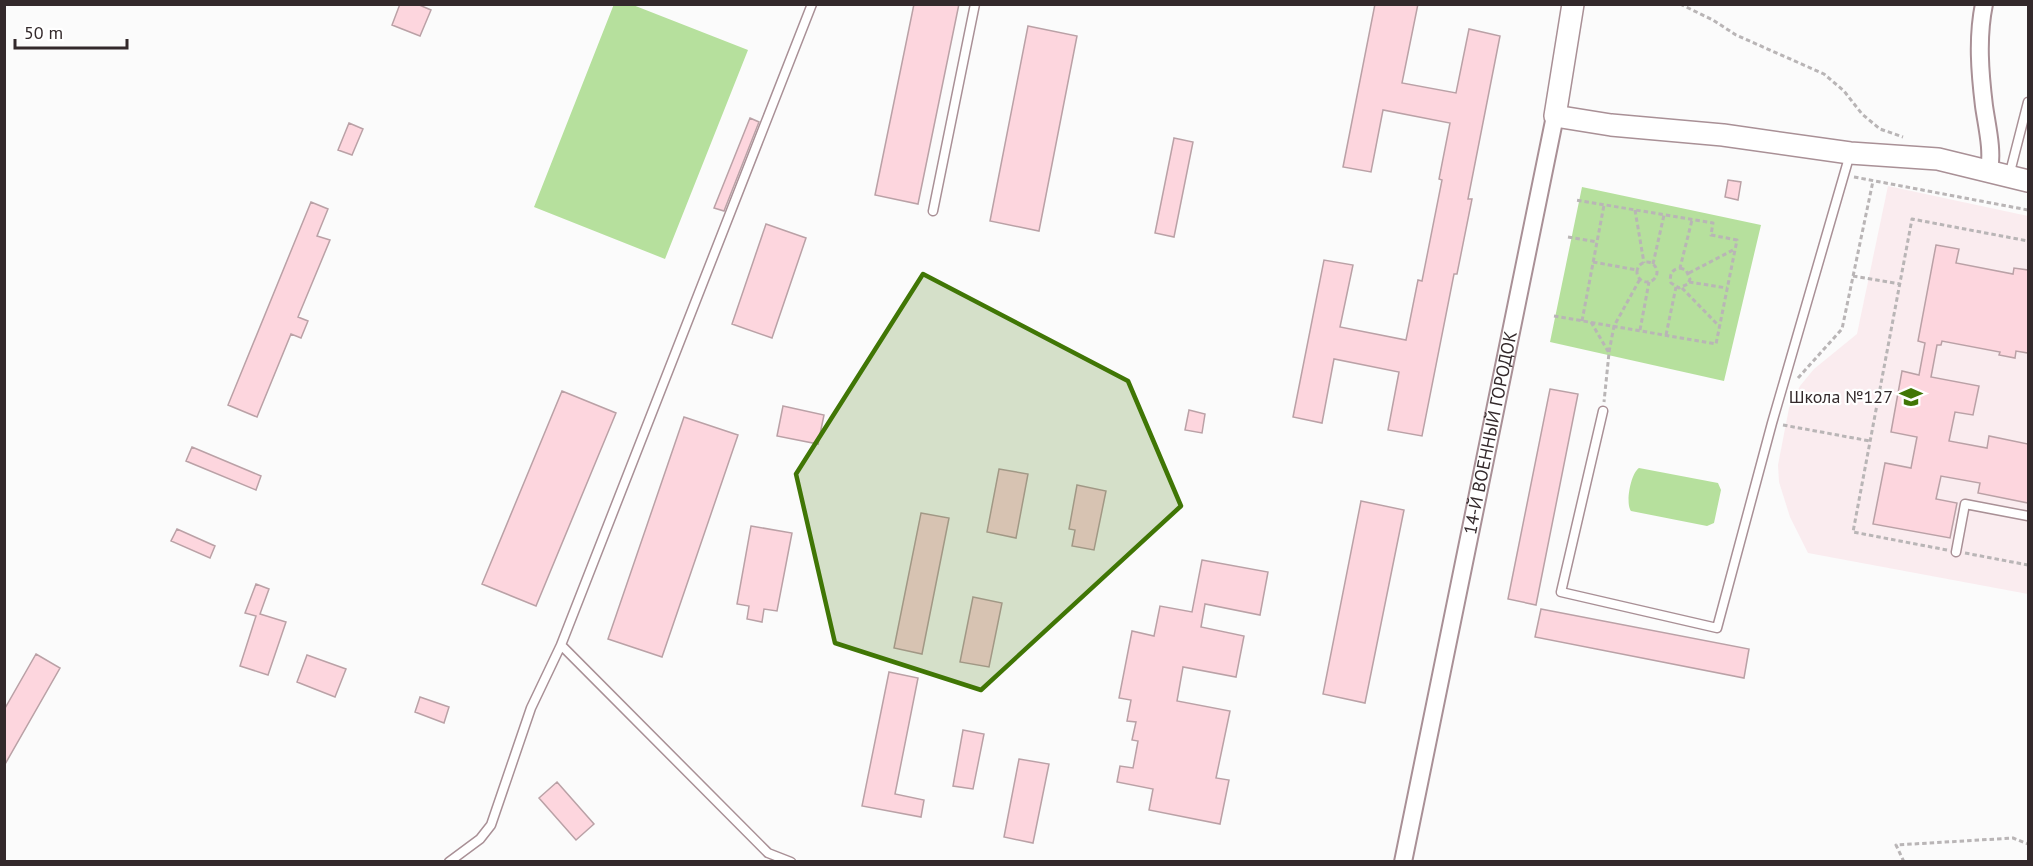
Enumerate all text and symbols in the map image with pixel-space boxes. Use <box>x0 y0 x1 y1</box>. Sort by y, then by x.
scale bar <box>15 12 128 50</box>
text: 50 m <box>24 21 63 44</box>
street label: 14-Й ВОЕННЫЙ ГОРОДОК <box>1458 329 1522 536</box>
school or university icon: Школа №127 <box>1898 384 1924 410</box>
place label: Школа №127 <box>1789 385 1893 408</box>

